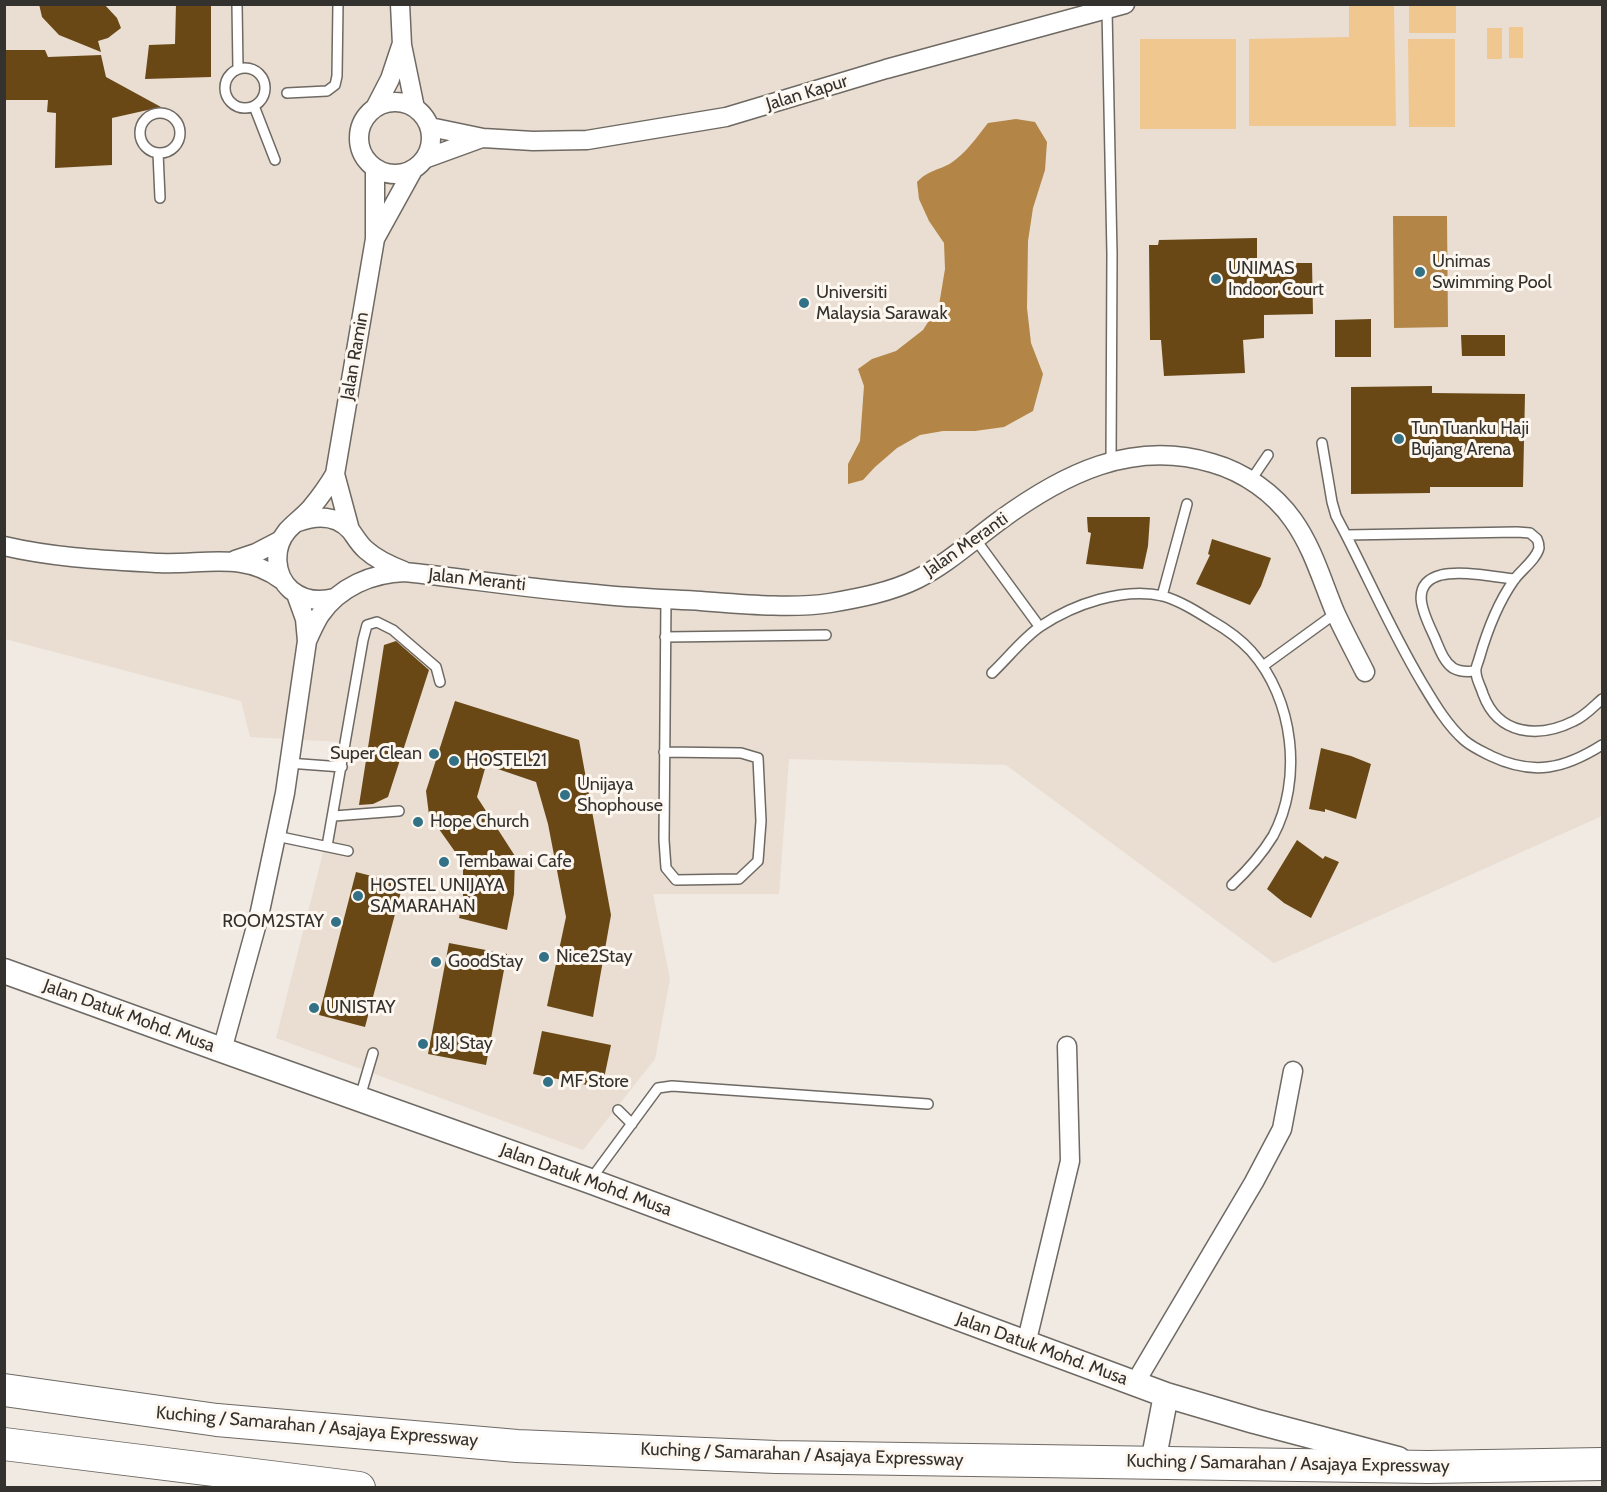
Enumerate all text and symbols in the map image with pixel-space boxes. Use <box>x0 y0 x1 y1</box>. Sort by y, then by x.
street label: Jalan Kapur <box>764 70 850 116</box>
place label: Unimas Swimming Pool <box>1432 251 1552 294</box>
place label: UNIMAS Indoor Court <box>1228 258 1324 300</box>
marker: Unimas Swimming Pool <box>1413 265 1427 279</box>
marker: UNIMAS Indoor Court <box>1209 272 1223 286</box>
place label: Universiti Malaysia Sarawak <box>816 282 947 324</box>
marker: Universiti Malaysia Sarawak <box>797 296 811 310</box>
street label: Jalan Ramin <box>337 310 373 402</box>
place label: Tun Tuanku Haji Bujang Arena <box>1411 418 1529 460</box>
marker: Tun Tuanku Haji Bujang Arena <box>1392 432 1406 446</box>
street label: Jalan Meranti <box>920 508 1012 582</box>
street label: Jalan Meranti <box>427 564 527 596</box>
place label: Super Clean <box>330 743 422 765</box>
marker: Super Clean <box>427 747 441 761</box>
place label: HOSTEL21 <box>466 750 547 772</box>
marker: HOSTEL21 <box>447 754 461 768</box>
place label: Unijaya Shophouse <box>577 774 663 816</box>
marker: Unijaya Shophouse <box>558 788 572 802</box>
place label: Hope Church <box>430 811 529 833</box>
marker: Hope Church <box>411 815 425 829</box>
place label: Tembawai Cafe <box>456 851 572 873</box>
marker: Tembawai Cafe <box>437 855 451 869</box>
place label: HOSTEL UNIJAYA SAMARAHAN <box>370 875 505 918</box>
marker: HOSTEL UNIJAYA SAMARAHAN <box>351 889 365 903</box>
place label: ROOM2STAY <box>222 911 324 933</box>
marker: ROOM2STAY <box>329 915 343 929</box>
place label: Nice2Stay <box>556 946 632 968</box>
marker: Nice2Stay <box>537 950 551 964</box>
place label: GoodStay <box>448 951 523 973</box>
marker: GoodStay <box>429 955 443 969</box>
street label: Jalan Datuk Mohd. Musa <box>40 975 218 1057</box>
place label: UNISTAY <box>326 997 396 1019</box>
marker: UNISTAY <box>307 1001 321 1015</box>
place label: J&J Stay <box>435 1033 493 1055</box>
marker: J&J Stay <box>416 1037 430 1051</box>
place label: MF Store <box>560 1071 629 1093</box>
marker: MF Store <box>541 1075 555 1089</box>
street label: Jalan Datuk Mohd. Musa <box>497 1139 675 1221</box>
street label: Jalan Datuk Mohd. Musa <box>953 1308 1131 1390</box>
street label: Kuching / Samarahan / Asajaya Expressway <box>155 1402 479 1452</box>
street label: Kuching / Samarahan / Asajaya Expressway <box>640 1439 964 1471</box>
street label: Kuching / Samarahan / Asajaya Expressway <box>1126 1450 1450 1478</box>

